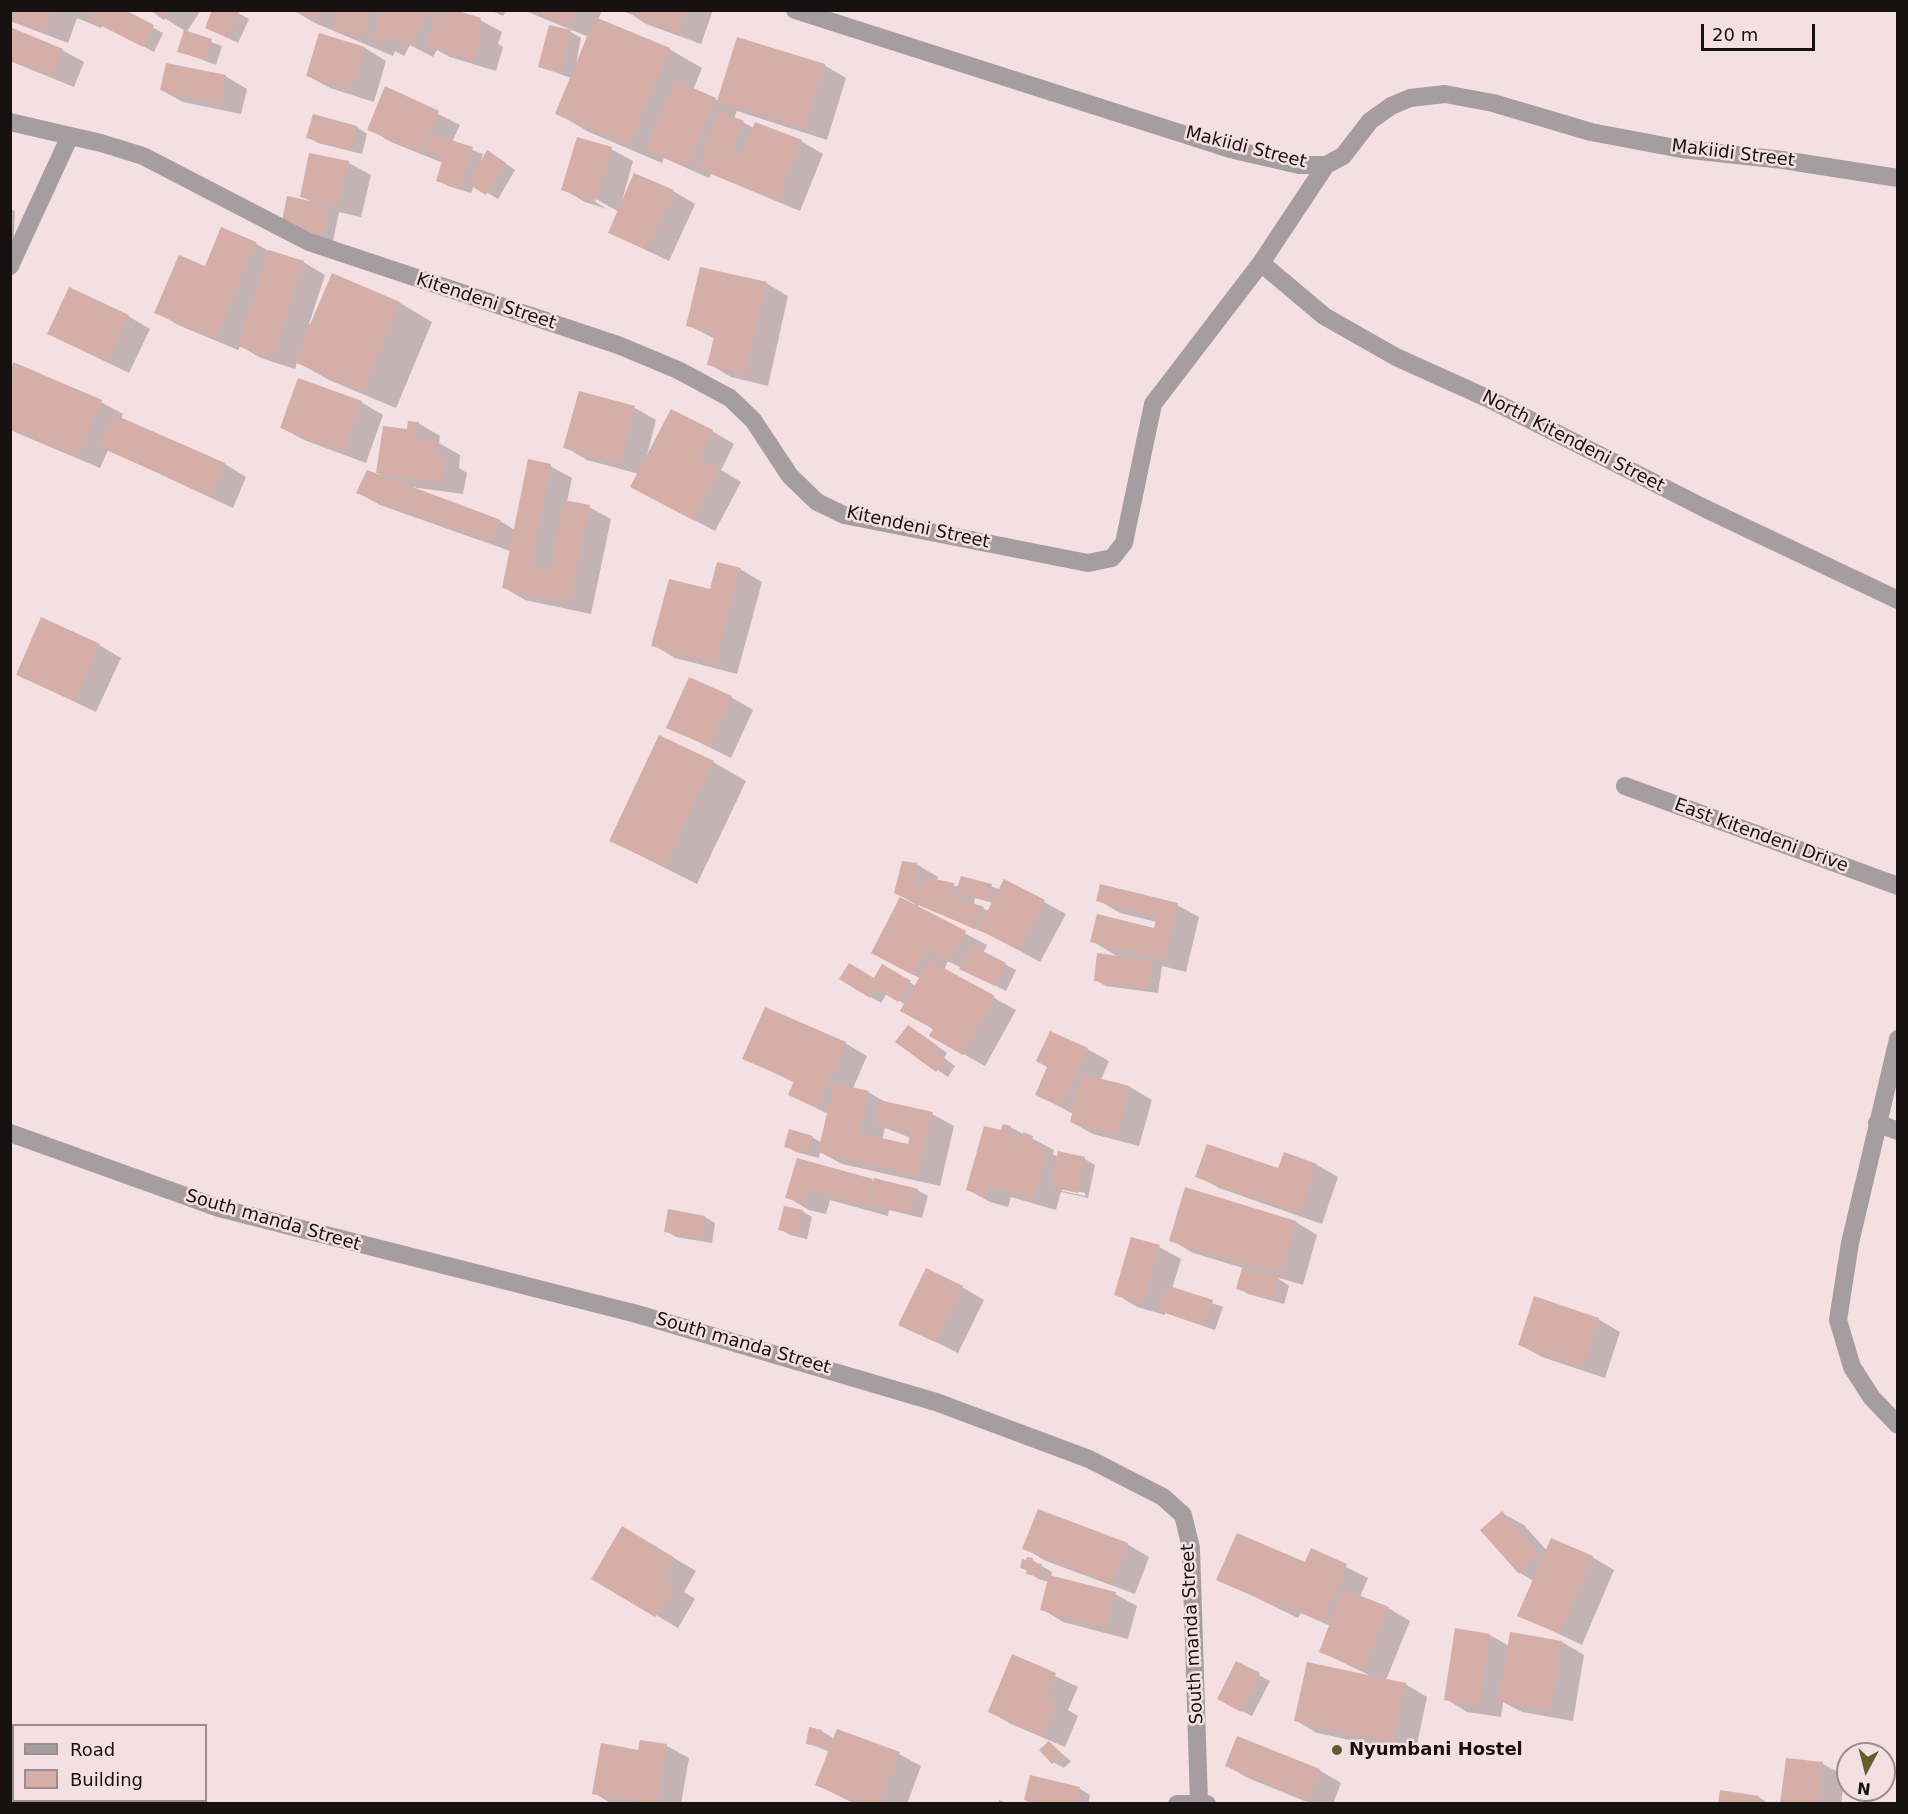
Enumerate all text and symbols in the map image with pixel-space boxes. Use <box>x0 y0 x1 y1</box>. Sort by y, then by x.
scale bar <box>1704 12 1818 50</box>
text: 20 m <box>1712 24 1758 45</box>
street label: Makiidi Street <box>1183 123 1309 173</box>
street label: Makiidi Street <box>1670 136 1796 172</box>
street label: Kitendeni Street <box>413 269 559 335</box>
street label: North Kitendeni Street <box>1478 387 1668 497</box>
street label: Kitendeni Street <box>845 502 991 554</box>
street label: East Kitendeni Drive <box>1671 794 1851 878</box>
street label: South manda Street <box>183 1186 363 1256</box>
street label: South manda Street <box>653 1309 833 1379</box>
street label: South manda Street <box>1177 1543 1209 1725</box>
legend <box>12 1724 207 1802</box>
text: Road <box>70 1739 115 1760</box>
place label: Nyumbani Hostel <box>1349 1739 1523 1761</box>
north arrow <box>1836 1742 1896 1802</box>
marker: Nyumbani Hostel <box>1330 1743 1344 1757</box>
text: Building <box>70 1769 143 1790</box>
text: N <box>1856 1778 1872 1799</box>

